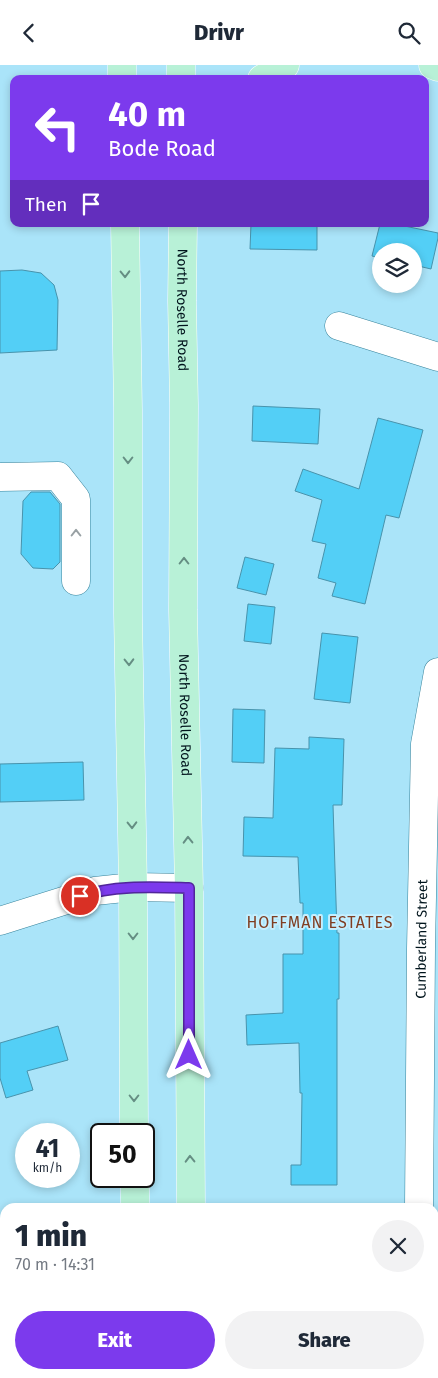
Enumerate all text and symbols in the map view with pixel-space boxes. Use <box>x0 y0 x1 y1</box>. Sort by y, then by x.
icon: back <box>15 19 43 47</box>
text: Drivr <box>194 19 244 46</box>
icon: search <box>395 19 423 47</box>
text: 40 m <box>108 93 186 135</box>
icon: left <box>25 95 90 160</box>
text: Bode Road <box>108 135 216 162</box>
icon: arrive <box>77 190 105 218</box>
text: Then <box>25 193 67 216</box>
map controls <box>372 243 422 293</box>
button: layers <box>372 243 422 293</box>
street label: North Roselle Road <box>173 249 191 371</box>
one-way arrow <box>120 270 130 278</box>
one-way arrow <box>123 456 133 464</box>
one-way arrow <box>71 528 81 536</box>
one-way arrow <box>178 557 189 565</box>
street label: North Roselle Road <box>175 653 195 776</box>
one-way arrow <box>124 659 134 667</box>
one-way arrow <box>127 822 137 829</box>
one-way arrow <box>183 835 193 843</box>
pin <box>59 875 101 917</box>
street label: Cumberland Street <box>413 878 431 999</box>
icon: arrive <box>66 882 94 910</box>
district label: HOFFMAN ESTATES <box>246 913 394 932</box>
one-way arrow <box>128 932 138 940</box>
position arrow <box>162 1028 214 1080</box>
one-way arrow <box>129 1094 139 1102</box>
speed limit sign: 50 <box>90 1123 155 1188</box>
text: 41 <box>36 1134 59 1164</box>
one-way arrow <box>185 1155 195 1162</box>
text: km/h <box>33 1161 62 1175</box>
text: 1 min <box>15 1218 87 1254</box>
button: close <box>372 1220 424 1272</box>
text: 70 m · 14:31 <box>15 1255 95 1274</box>
button: Exit <box>15 1311 215 1369</box>
button: Share <box>225 1311 424 1369</box>

